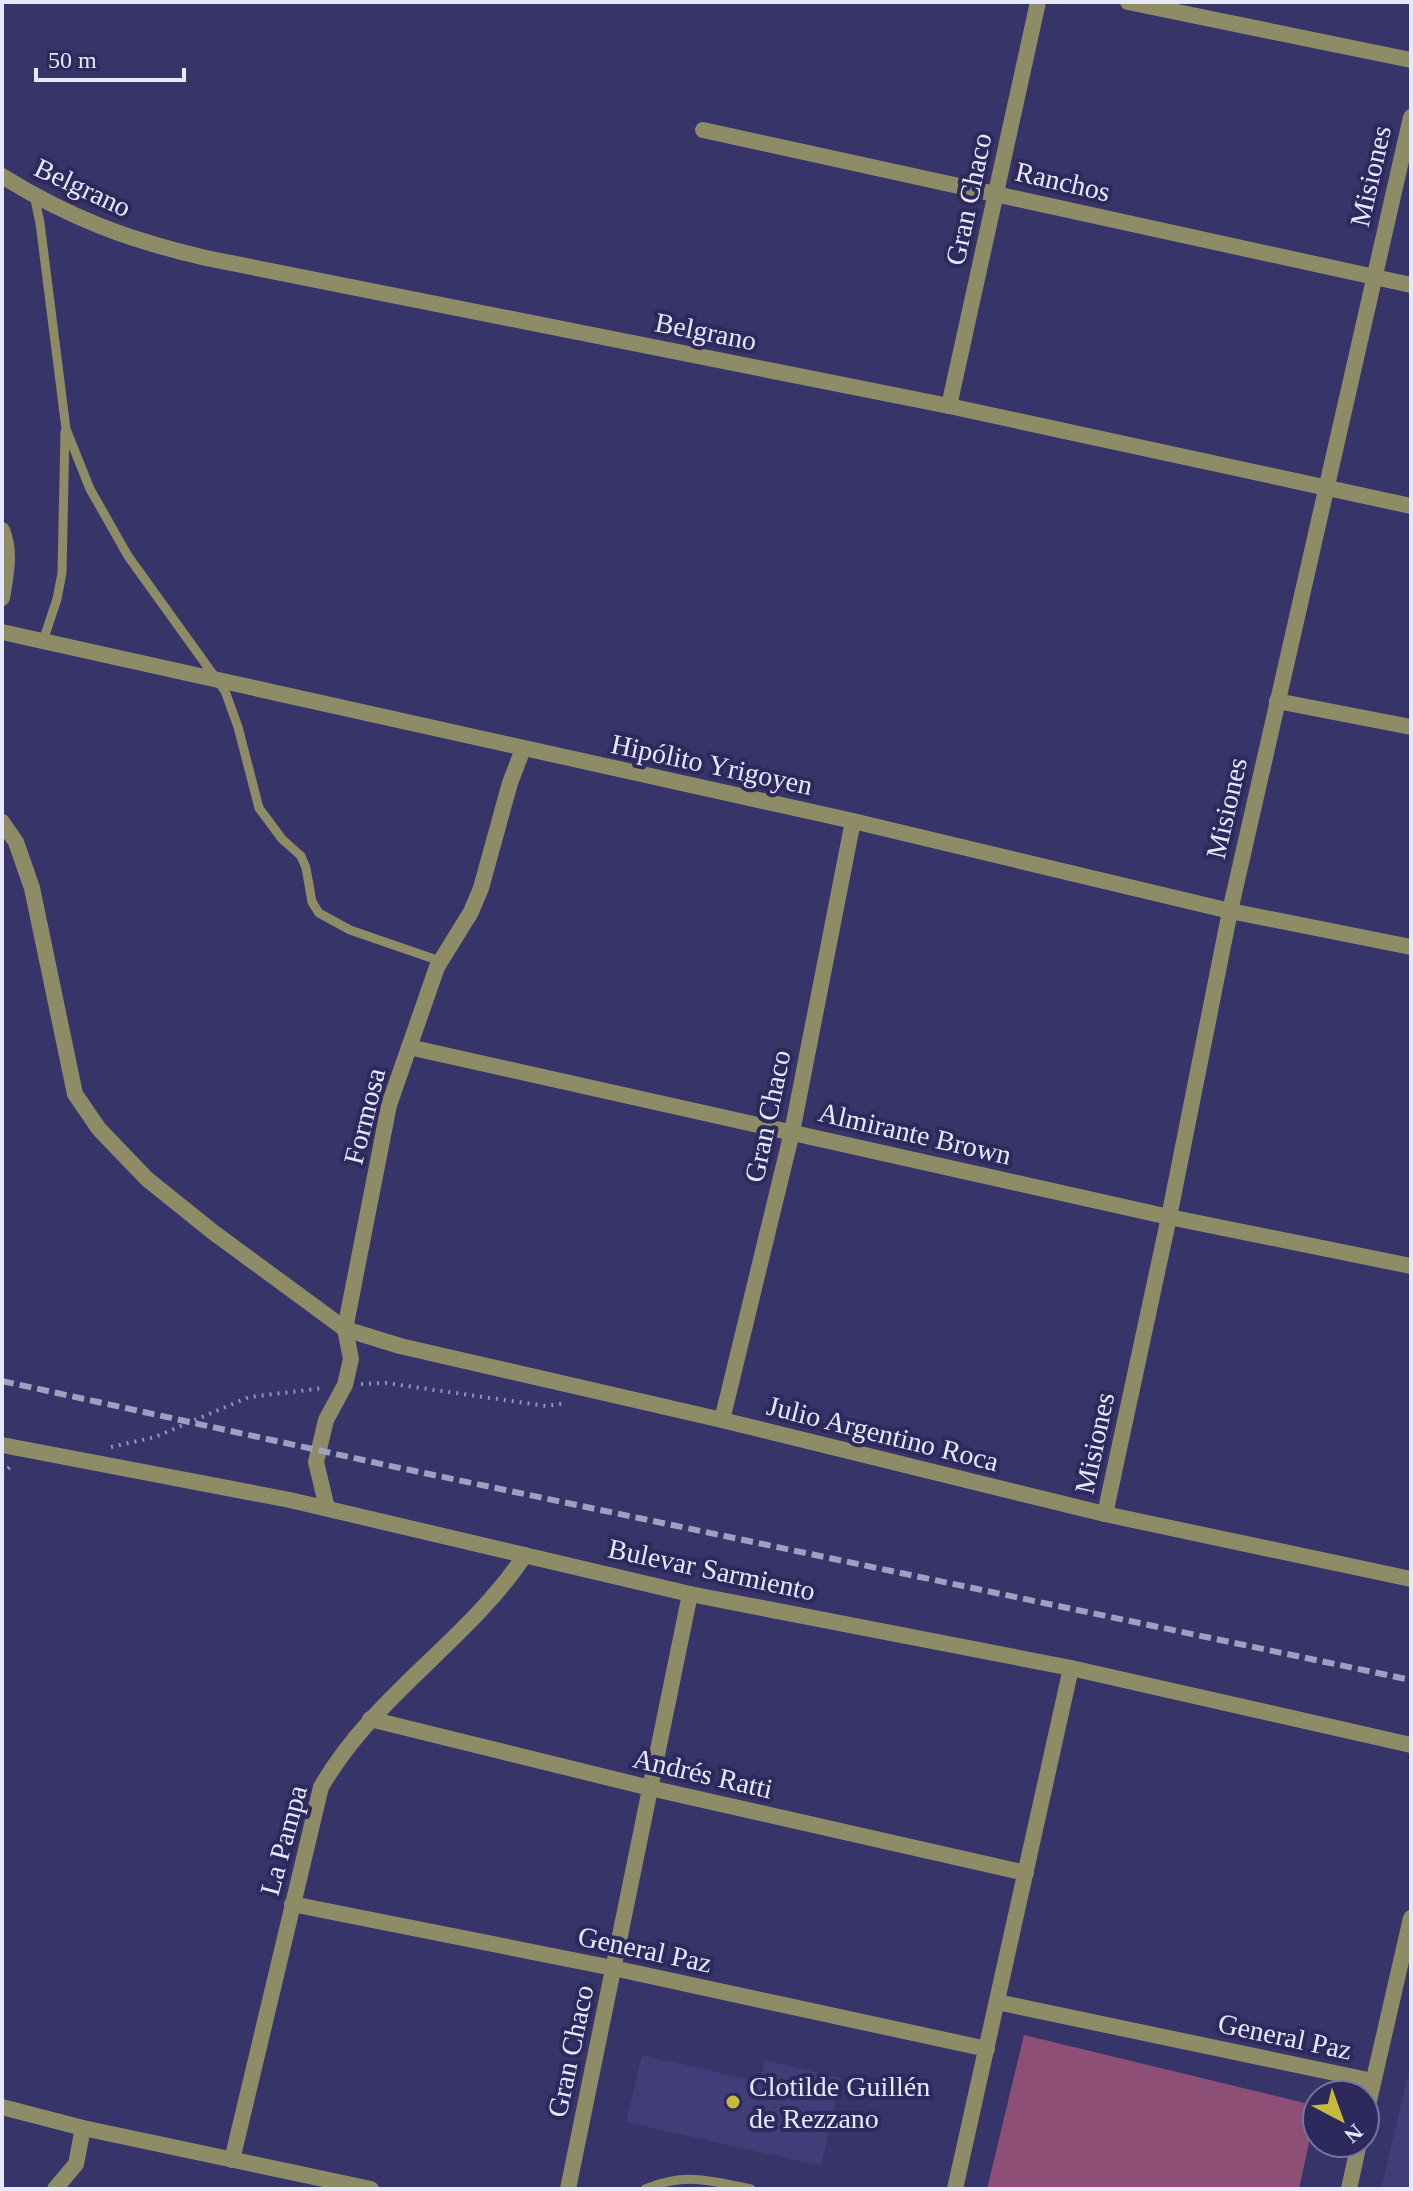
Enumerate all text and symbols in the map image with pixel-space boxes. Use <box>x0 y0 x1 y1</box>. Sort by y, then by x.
scale bar <box>36 32 184 82</box>
text: 50 m <box>48 47 97 73</box>
street label: Misiones <box>1344 123 1397 230</box>
street label: Gran Chaco <box>939 130 998 268</box>
street label: Belgrano <box>30 152 136 223</box>
street label: Ranchos <box>1012 156 1113 207</box>
street label: Belgrano <box>653 306 759 356</box>
street label: Hipólito Yrigoyen <box>608 728 815 801</box>
street label: Misiones <box>1200 755 1253 862</box>
street label: Gran Chaco <box>738 1047 797 1185</box>
street label: Formosa <box>338 1064 392 1167</box>
street label: Almirante Brown <box>816 1096 1014 1171</box>
street label: Julio Argentino Roca <box>764 1390 1002 1477</box>
street label: Misiones <box>1069 1390 1120 1497</box>
street label: Bulevar Sarmiento <box>606 1532 818 1607</box>
street label: Andrés Ratti <box>630 1742 776 1805</box>
street label: La Pampa <box>254 1781 313 1899</box>
street label: General Paz <box>575 1920 715 1979</box>
street label: Gran Chaco <box>541 1982 600 2120</box>
street label: General Paz <box>1215 2007 1355 2066</box>
place label: Clotilde Guillén de Rezzano <box>749 2071 930 2134</box>
north arrow <box>1301 2079 1381 2159</box>
marker: Clotilde Guillén de Rezzano <box>724 2093 742 2111</box>
text: N <box>1340 2119 1368 2148</box>

